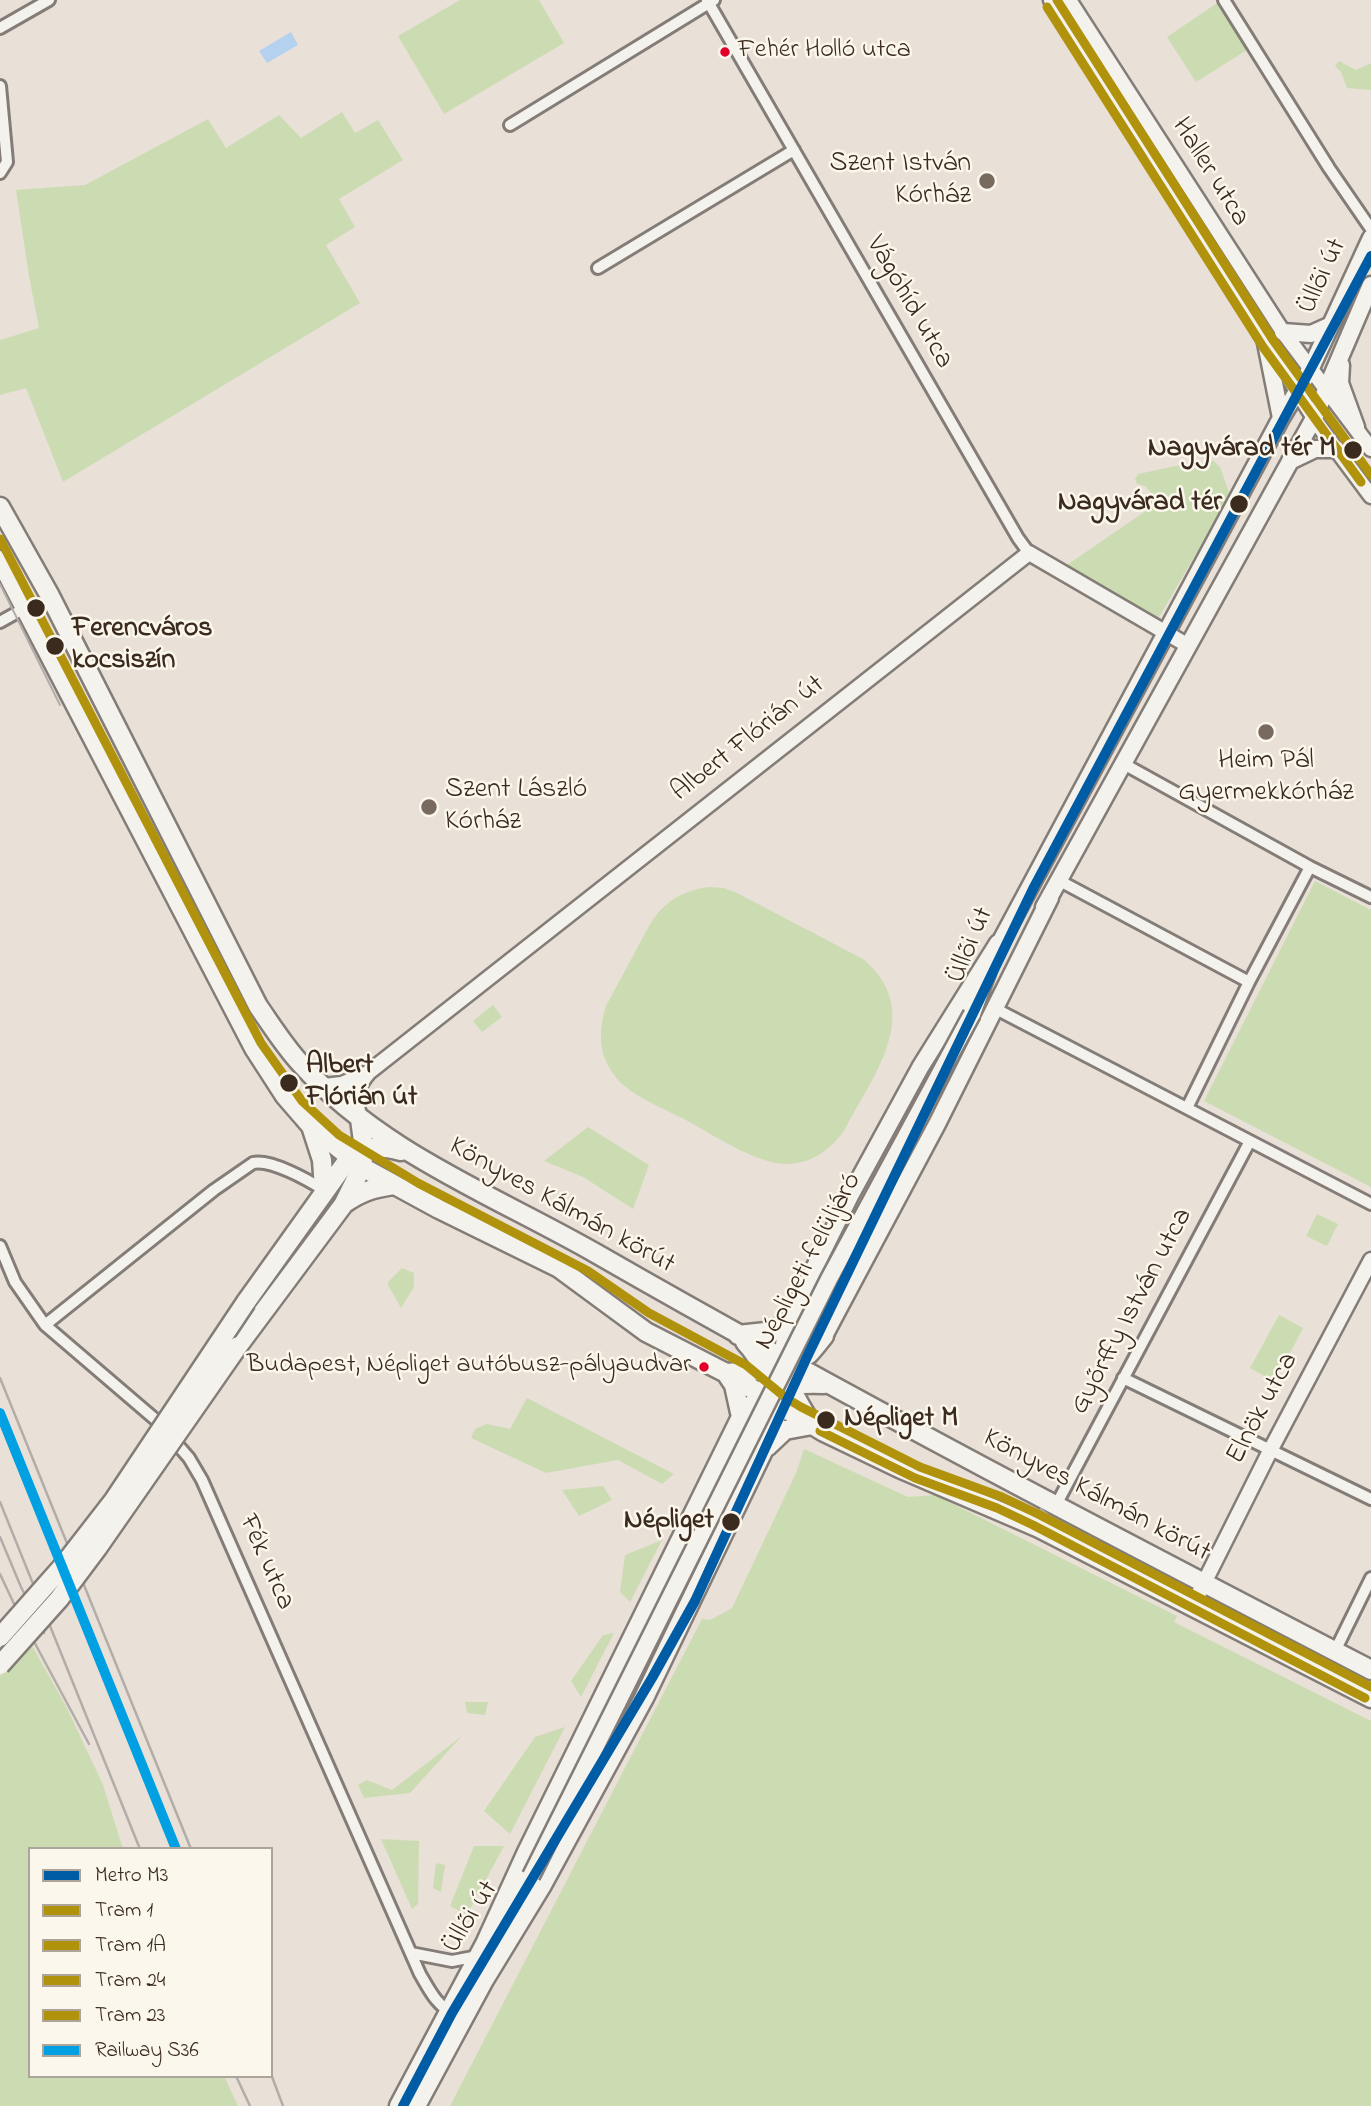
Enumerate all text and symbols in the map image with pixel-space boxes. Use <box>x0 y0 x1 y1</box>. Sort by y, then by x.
place label: Fehér Holló utca <box>738 36 911 68</box>
marker: Fehér Holló utca <box>718 45 732 59</box>
street label: Haller utca <box>1162 112 1256 234</box>
place label: Szent István Kórház <box>830 148 971 214</box>
marker: Szent István Kórház <box>977 171 997 191</box>
street label: Vágóhíd utca <box>857 231 959 375</box>
street label: Üllői út <box>1292 234 1356 320</box>
place label: Nagyvárad tér M <box>1148 433 1336 467</box>
marker: Nagyvárad tér M <box>1342 439 1364 461</box>
place label: Nagyvárad tér <box>1058 487 1222 521</box>
marker: Nagyvárad tér <box>1228 493 1250 515</box>
unlabelled marker <box>25 597 47 619</box>
place label: Ferencváros kocsiszín <box>72 613 213 679</box>
marker: Ferencváros kocsiszín <box>44 635 66 657</box>
street label: Albert Flórián út <box>665 670 833 810</box>
marker: Heim Pál Gyermekkórház <box>1256 722 1276 742</box>
place label: Heim Pál Gyermekkórház <box>1178 745 1354 811</box>
place label: Szent László Kórház <box>445 774 587 840</box>
marker: Szent László Kórház <box>419 797 439 817</box>
street label: Üllői út <box>941 903 1003 989</box>
place label: Albert Flórián út <box>306 1050 417 1116</box>
marker: Albert Flórián út <box>278 1072 300 1094</box>
street label: Könyves Kálmán körút <box>442 1131 680 1283</box>
street label: Népligeti felüljáró <box>749 1168 871 1356</box>
street label: Győrffy István utca <box>1064 1203 1202 1421</box>
street label: Elnök utca <box>1221 1348 1307 1470</box>
place label: Budapest, Népliget autóbusz-pályaudvar <box>247 1351 691 1383</box>
marker: Budapest, Népliget autóbusz-pályaudvar <box>697 1360 711 1374</box>
place label: Népliget M <box>844 1403 958 1437</box>
marker: Népliget M <box>815 1409 837 1431</box>
street label: Könyves Kálmán körút <box>976 1423 1216 1571</box>
place label: Népliget <box>624 1505 714 1539</box>
street label: Fék utca <box>229 1510 301 1616</box>
marker: Népliget <box>720 1511 742 1533</box>
legend <box>28 1847 273 2078</box>
text: Metro M3 <box>95 1861 168 1891</box>
street label: Üllői út <box>437 1876 507 1960</box>
text: Tram 1 <box>95 1896 153 1926</box>
text: Tram 1A <box>95 1931 166 1961</box>
text: Tram 24 <box>95 1966 166 1996</box>
text: Tram 23 <box>95 2001 166 2031</box>
text: Railway S36 <box>95 2036 199 2066</box>

